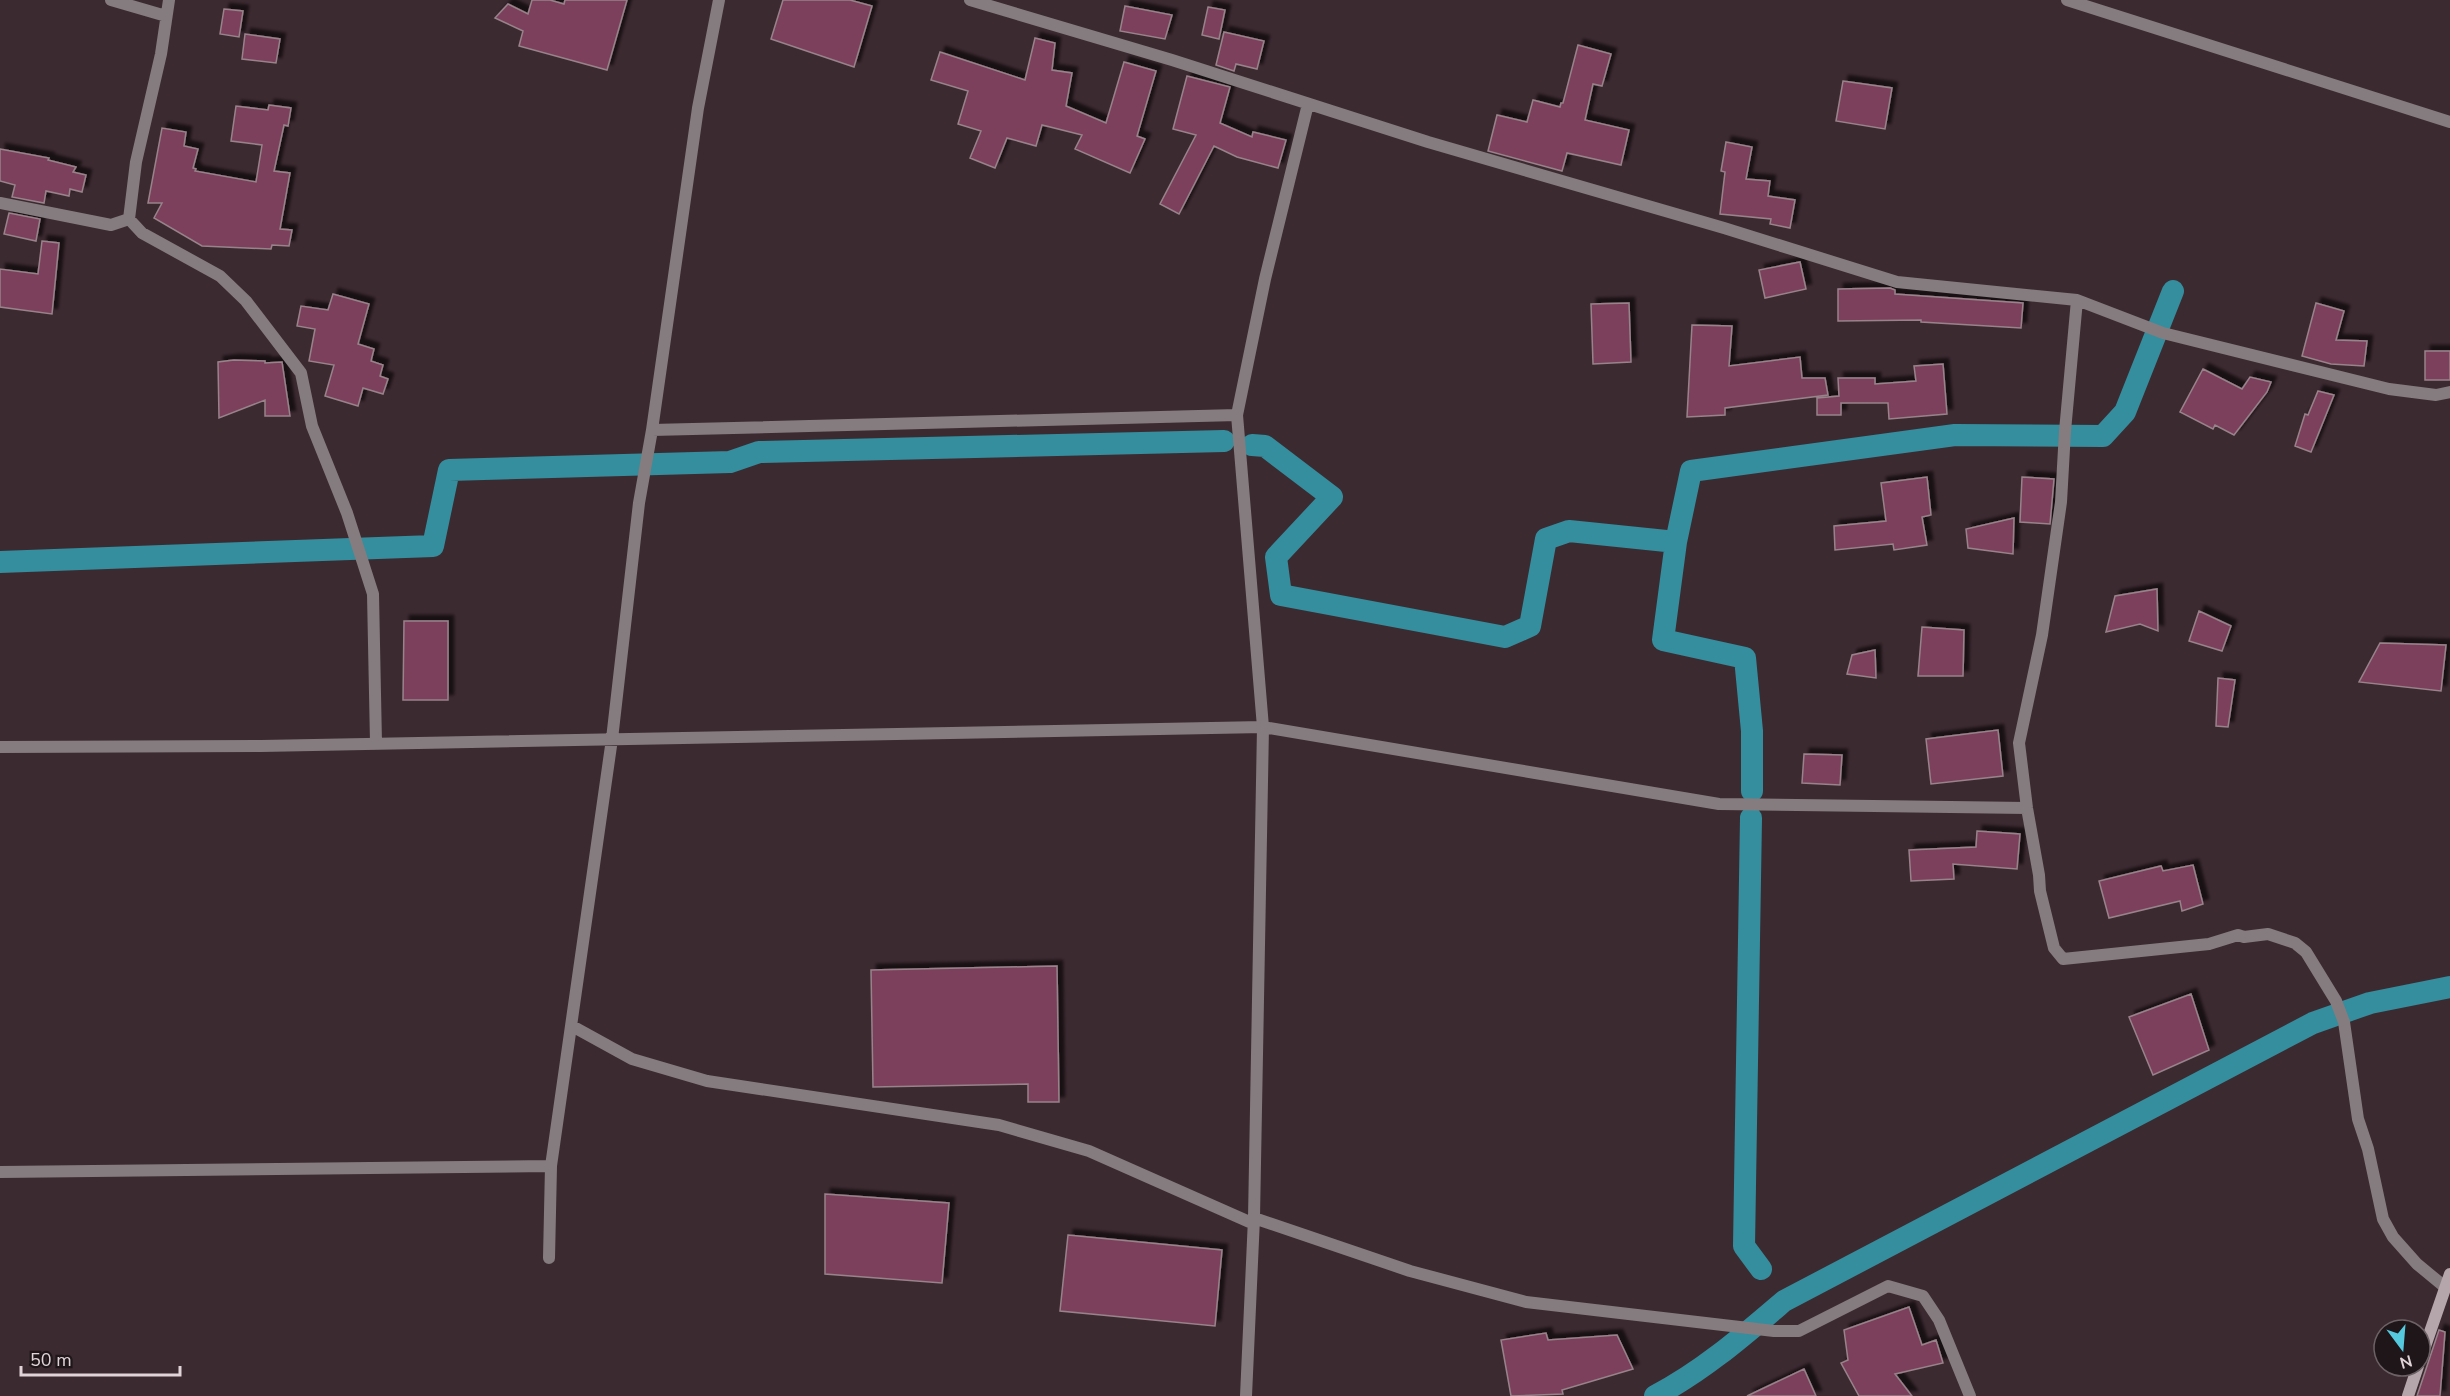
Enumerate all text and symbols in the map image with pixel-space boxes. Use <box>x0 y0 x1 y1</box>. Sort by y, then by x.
north arrow <box>2372 1318 2432 1378</box>
scale bar <box>21 1339 180 1377</box>
text: 50 m <box>30 1348 72 1372</box>
text: N <box>2397 1349 2415 1374</box>

